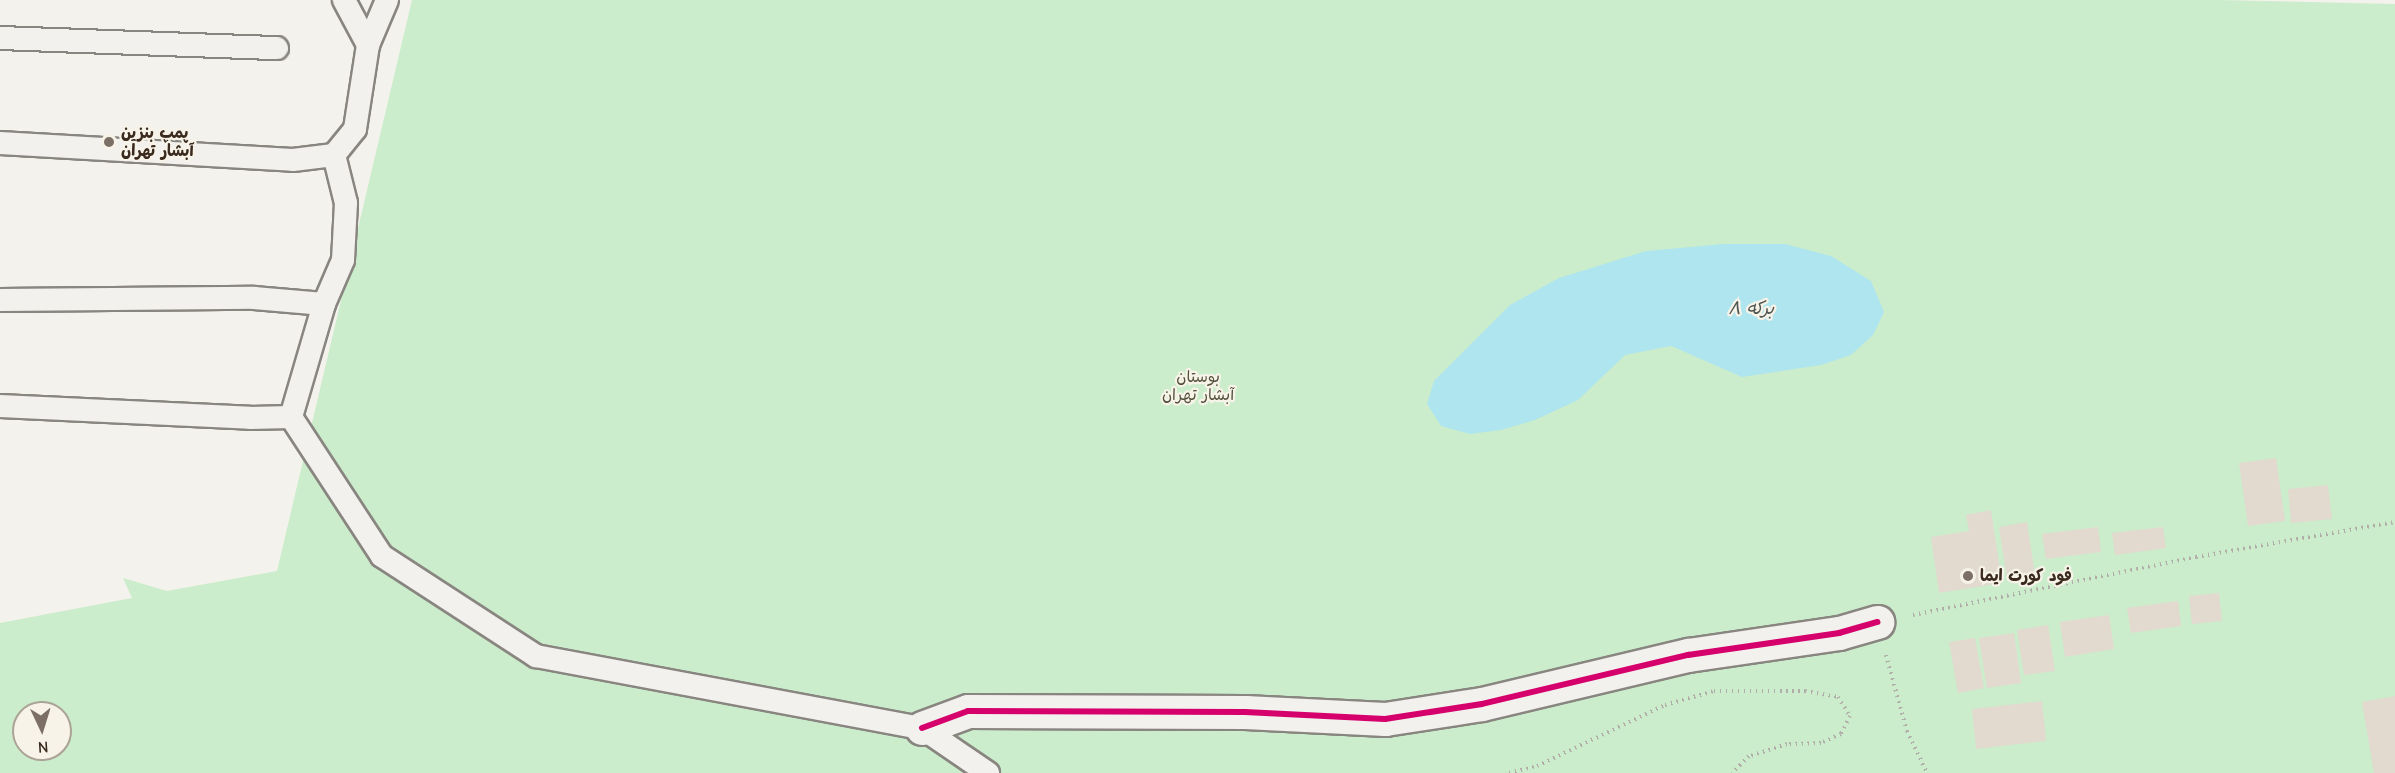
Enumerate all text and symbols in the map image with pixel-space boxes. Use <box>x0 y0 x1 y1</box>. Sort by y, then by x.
place label: پمپ بنزین آبشار تهران <box>121 123 194 161</box>
marker: پمپ بنزین آبشار تهران <box>102 135 116 149</box>
water label: برکه ۸ <box>1728 298 1774 320</box>
park label: بوستان آبشار تهران <box>1162 367 1234 405</box>
place label: فود کورت ایما <box>1980 566 2072 586</box>
marker: فود کورت ایما <box>1961 569 1975 583</box>
north arrow <box>12 701 72 761</box>
text: N <box>37 738 49 756</box>

